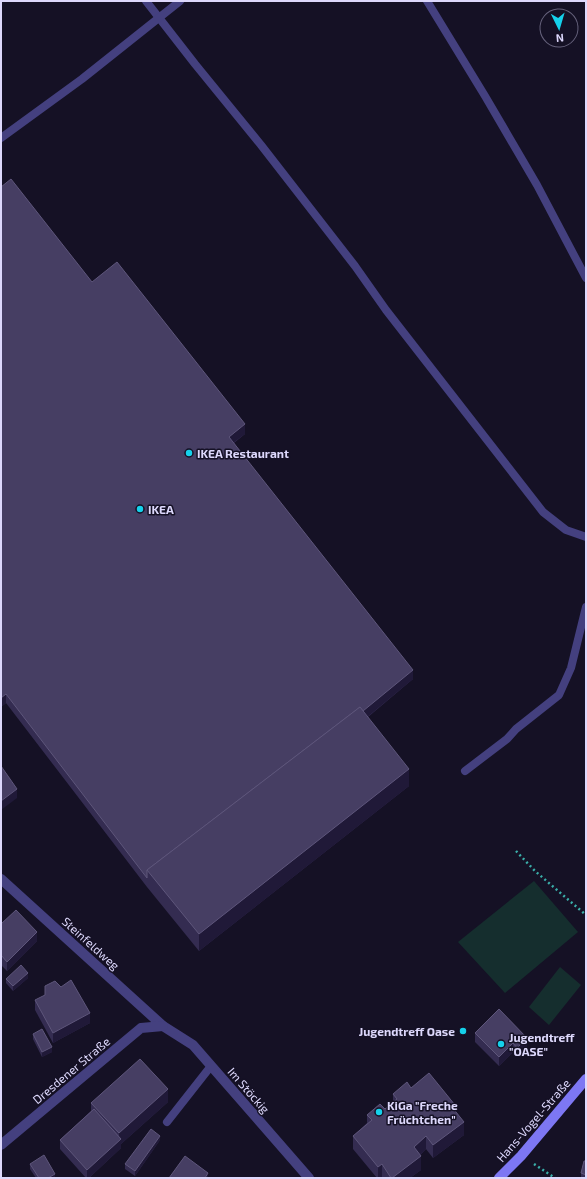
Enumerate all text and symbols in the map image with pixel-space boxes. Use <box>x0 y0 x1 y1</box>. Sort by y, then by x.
north arrow <box>539 8 579 48</box>
text: N <box>555 32 564 45</box>
place label: IKEA Restaurant <box>197 446 289 460</box>
marker: IKEA Restaurant <box>184 448 194 458</box>
place label: IKEA <box>148 502 174 516</box>
marker: IKEA <box>135 504 145 514</box>
street label: Steinfeldweg <box>60 914 123 972</box>
place label: Jugendtreff Oase <box>359 1024 455 1038</box>
marker: Jugendtreff Oase <box>458 1026 468 1036</box>
place label: Jugendtreff "OASE" <box>509 1030 575 1058</box>
street label: Dresdener Straße <box>30 1034 112 1106</box>
marker: Jugendtreff "OASE" <box>496 1039 506 1049</box>
street label: Im Stöckig <box>225 1064 273 1116</box>
street label: Hans-Vogel-Straße <box>493 1076 573 1164</box>
place label: KiGa "Freche Früchtchen" <box>387 1098 458 1126</box>
marker: KiGa "Freche Früchtchen" <box>374 1107 384 1117</box>

